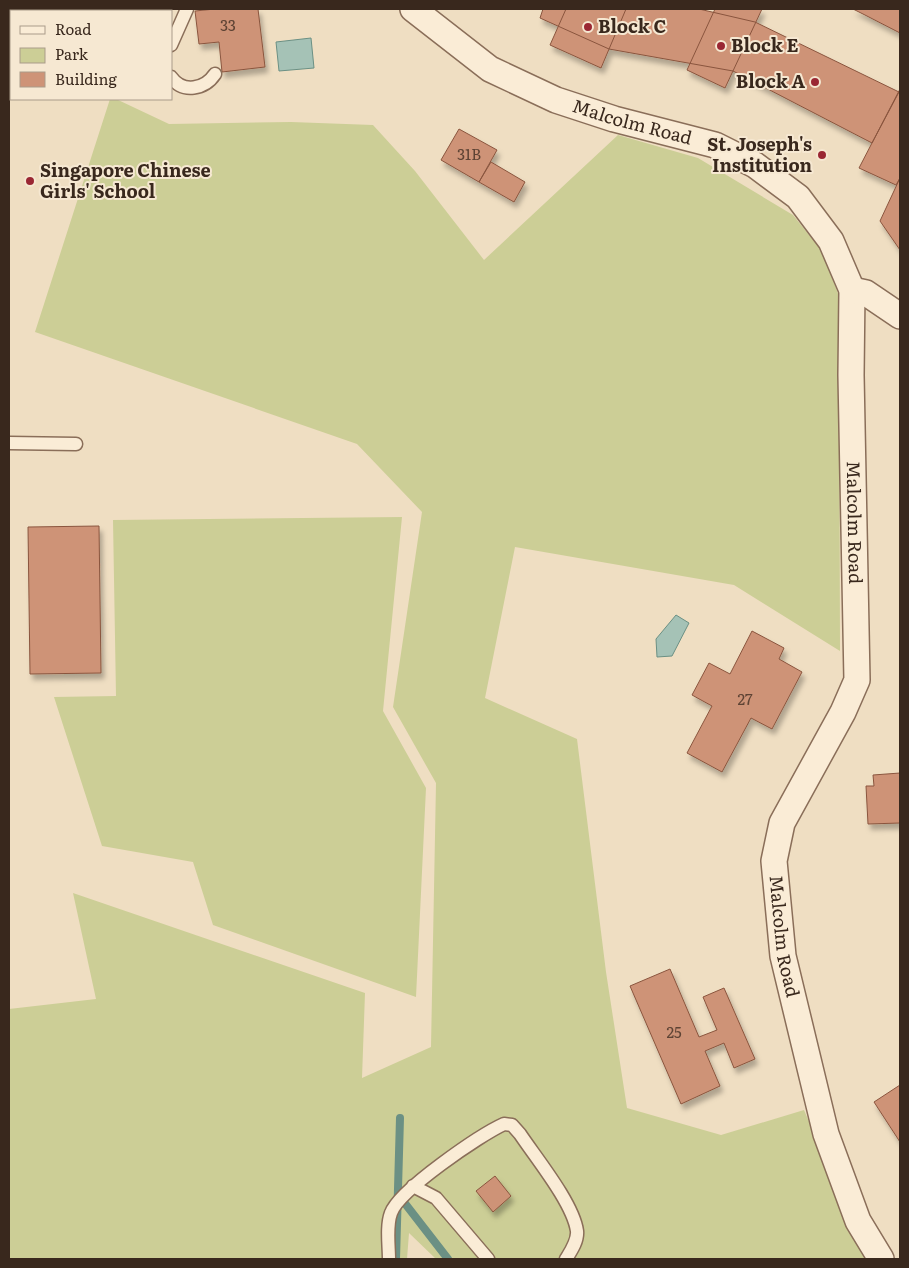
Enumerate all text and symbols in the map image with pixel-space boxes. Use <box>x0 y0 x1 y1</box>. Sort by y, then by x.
legend <box>10 10 172 100</box>
place label: Block C <box>598 12 666 39</box>
house number: 33 <box>220 13 236 36</box>
text: Road <box>55 17 91 40</box>
marker: Block C <box>582 21 594 33</box>
place label: Block E <box>731 31 799 58</box>
marker: Block E <box>715 40 727 52</box>
text: Park <box>55 42 89 65</box>
text: Building <box>55 67 117 90</box>
place label: Block A <box>736 67 805 94</box>
marker: Block A <box>809 76 821 88</box>
street label: Malcolm Road <box>569 91 695 151</box>
place label: St. Joseph's Institution <box>707 130 812 178</box>
house number: 31B <box>457 142 481 165</box>
marker: St. Joseph's Institution <box>816 149 828 161</box>
place label: Singapore Chinese Girls' School <box>40 156 211 204</box>
marker: Singapore Chinese Girls' School <box>24 175 36 187</box>
street label: Malcolm Road <box>841 461 870 584</box>
house number: 27 <box>737 687 753 710</box>
street label: Malcolm Road <box>763 874 807 1000</box>
house number: 25 <box>666 1020 682 1043</box>

